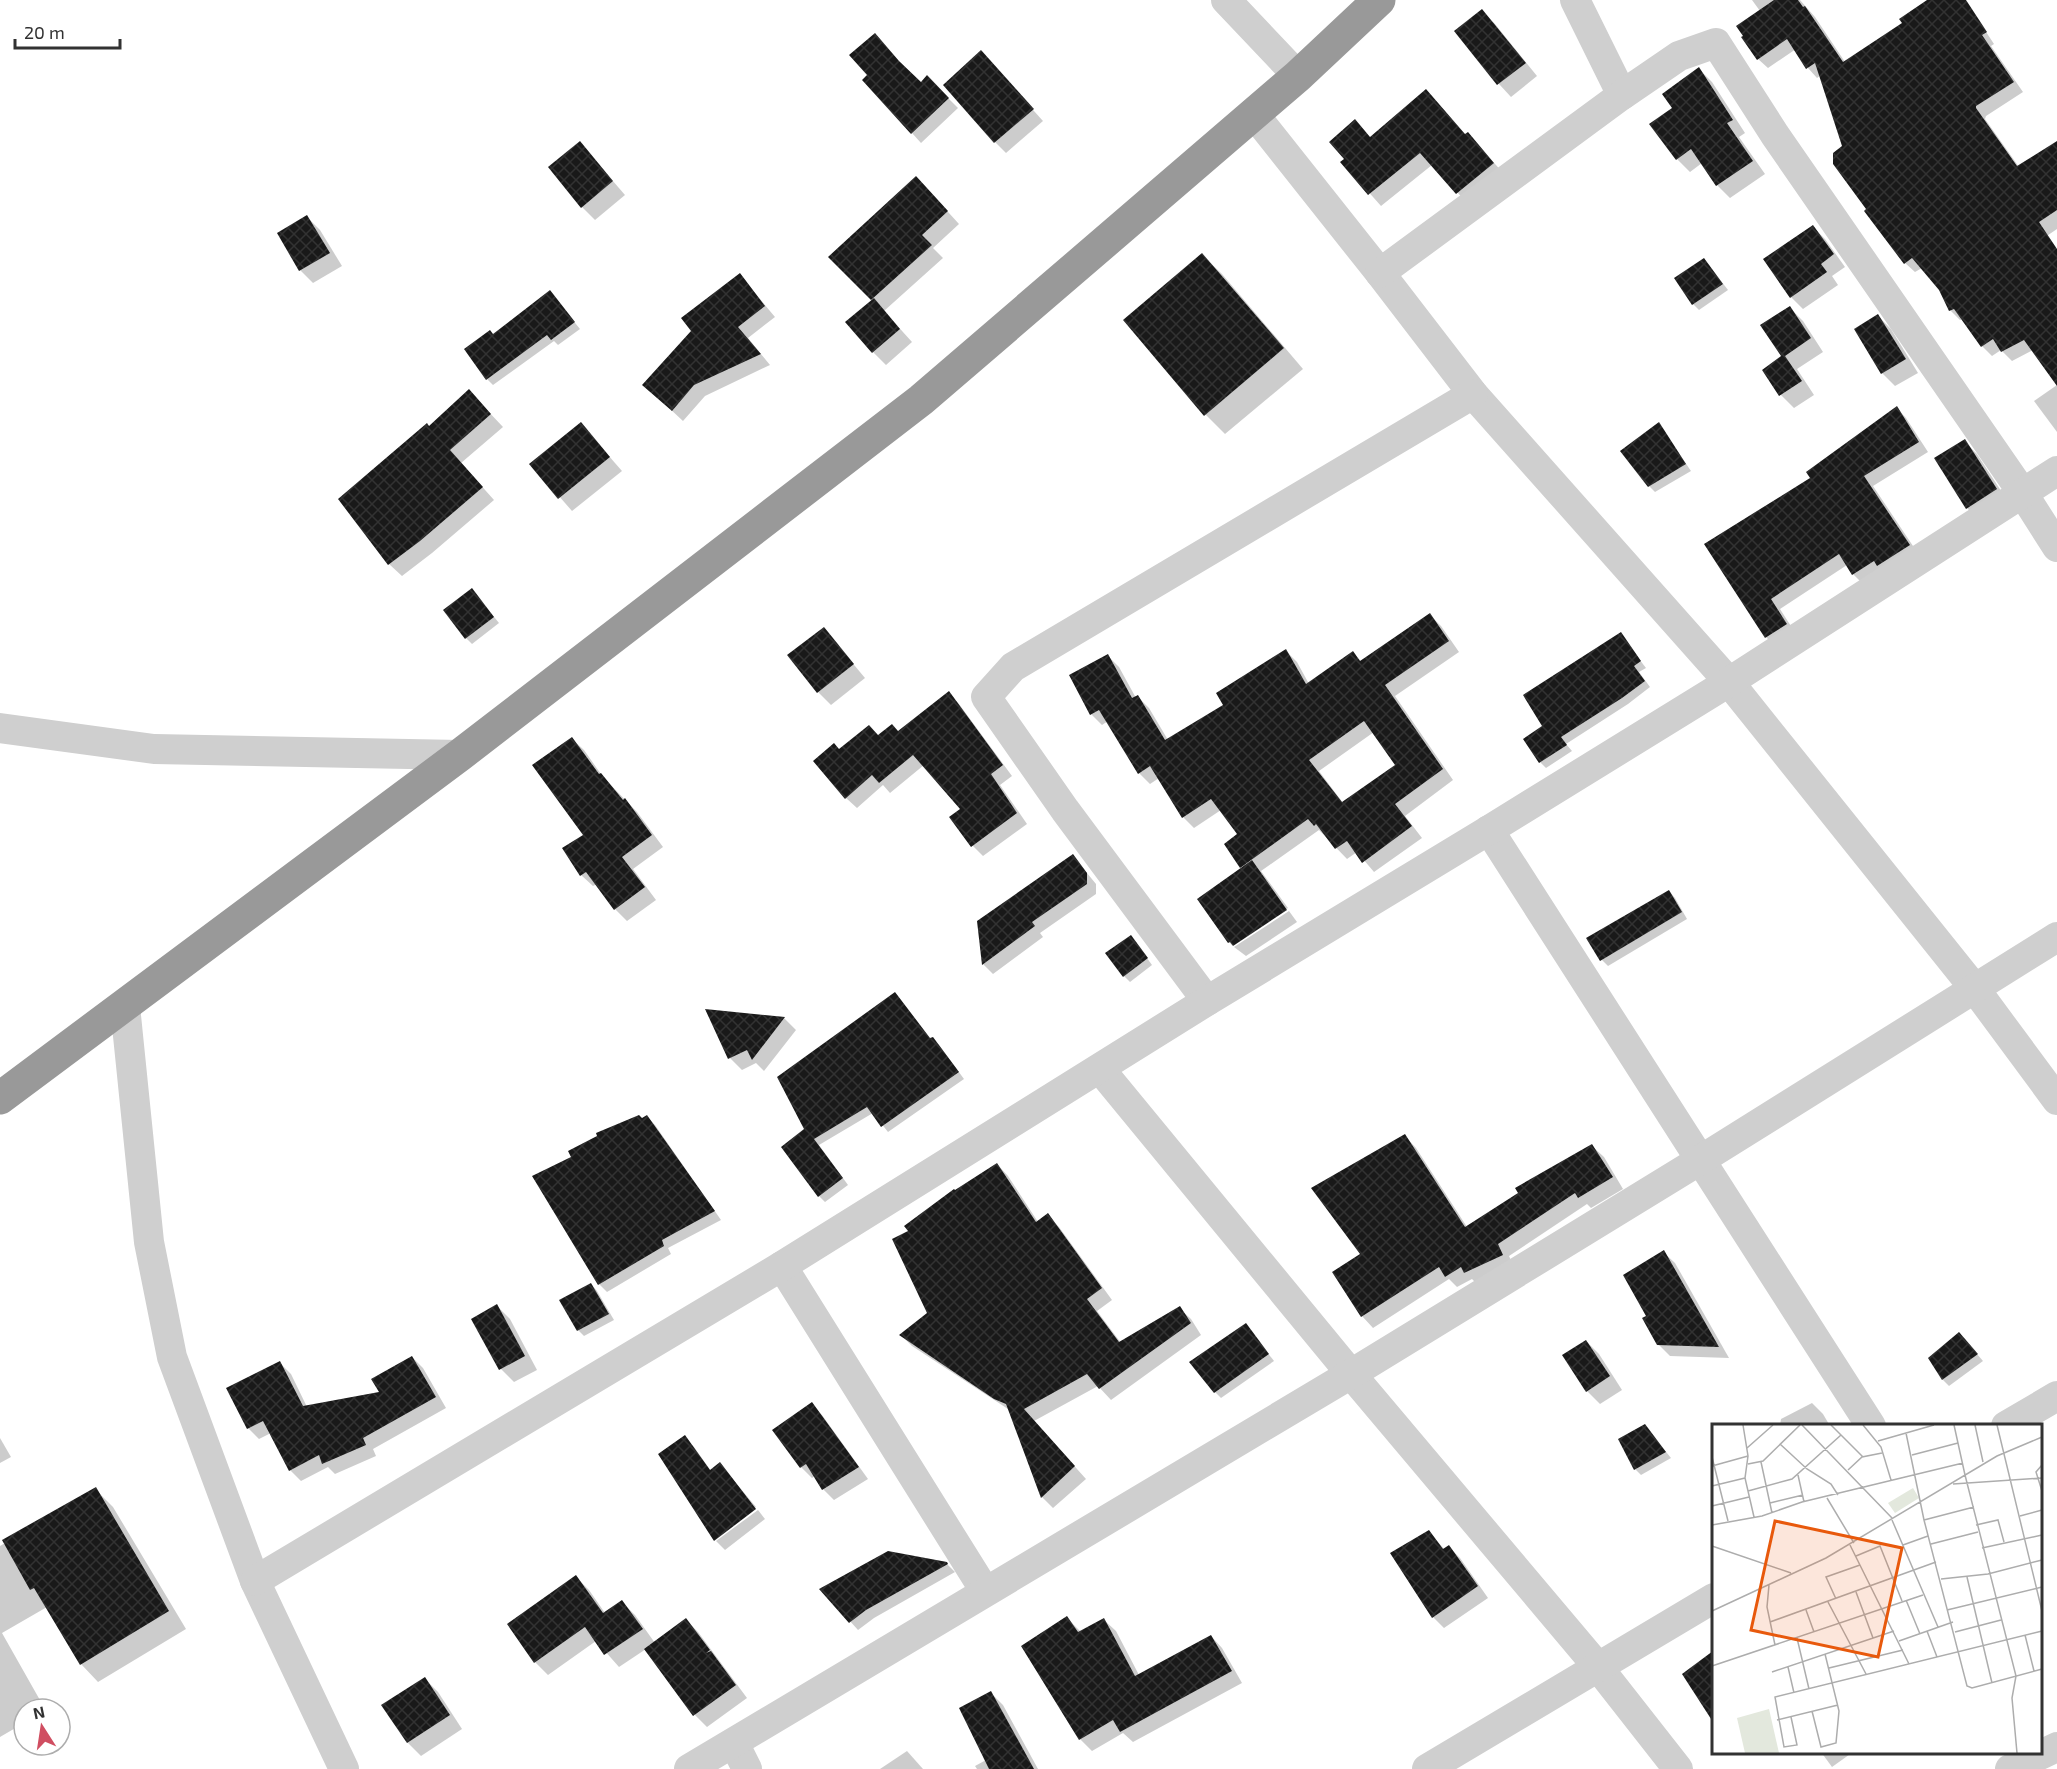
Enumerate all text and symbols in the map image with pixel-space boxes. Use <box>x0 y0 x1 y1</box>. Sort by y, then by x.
scale bar <box>15 12 120 50</box>
text: 20 m <box>24 21 65 43</box>
inset map <box>1712 1424 2042 1754</box>
north arrow <box>12 1697 72 1757</box>
text: N <box>31 1701 46 1722</box>

